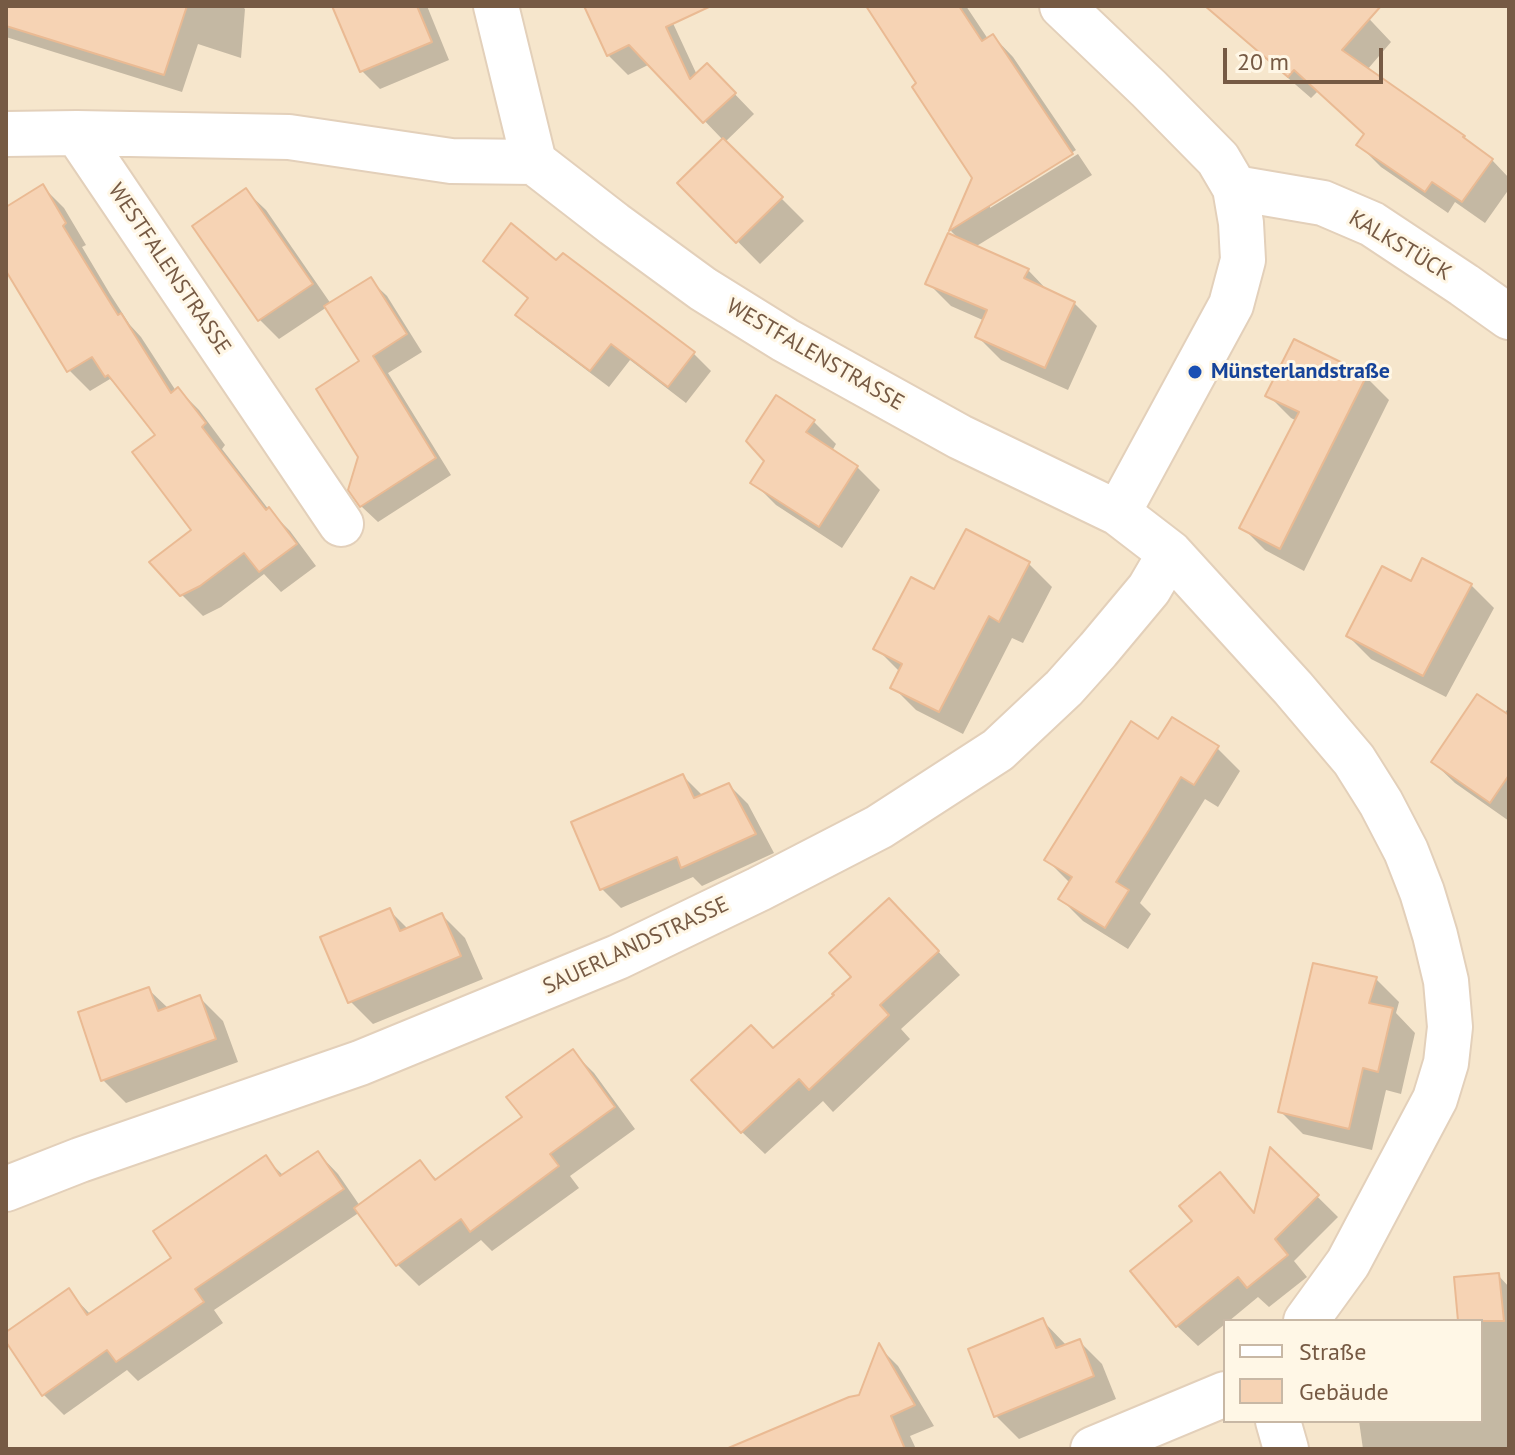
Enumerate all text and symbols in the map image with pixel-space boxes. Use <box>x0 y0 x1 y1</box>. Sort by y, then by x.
scale bar <box>1227 32 1387 82</box>
text: 20 m <box>1237 46 1289 77</box>
street label: WESTFALENSTRASSE <box>102 178 236 360</box>
street label: KALKSTÜCK <box>1344 205 1456 287</box>
street label: WESTFALENSTRASSE <box>722 293 908 417</box>
place label: Münsterlandstraße <box>1211 359 1390 385</box>
marker: Münsterlandstraße <box>1186 363 1204 381</box>
street label: SAUERLANDSTRASSE <box>539 891 733 1001</box>
legend <box>1223 1319 1483 1423</box>
text: Straße <box>1299 1336 1366 1367</box>
text: Gebäude <box>1299 1376 1389 1407</box>

